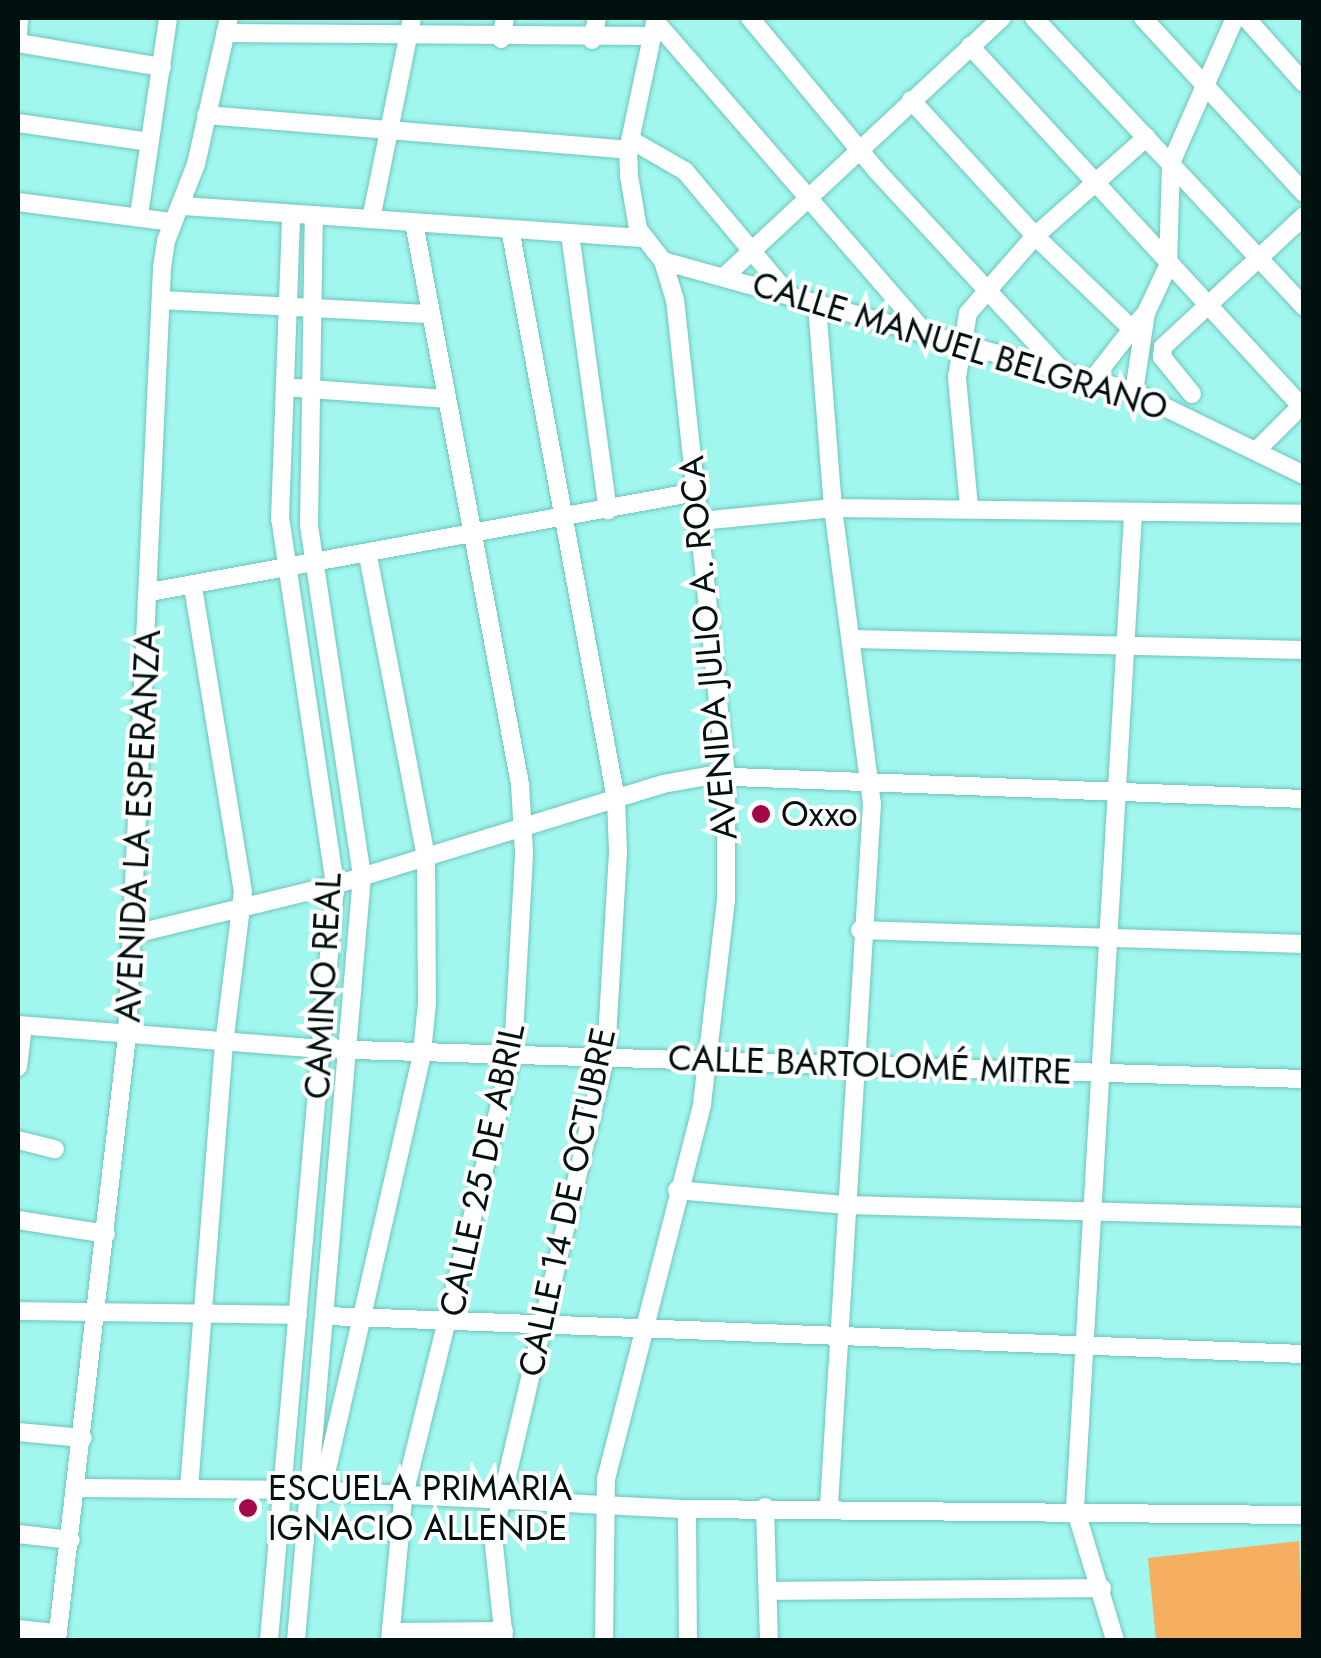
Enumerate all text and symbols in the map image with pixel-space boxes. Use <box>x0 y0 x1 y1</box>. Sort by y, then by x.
street label: CALLE MANUEL BELGRANO <box>747 263 1173 429</box>
street label: AVENIDA JULIO A. ROCA <box>670 454 746 842</box>
street label: AVENIDA LA ESPERANZA <box>107 629 169 1023</box>
place label: Oxxo <box>781 793 858 835</box>
marker: Oxxo <box>750 803 772 825</box>
street label: CAMINO REAL <box>296 872 350 1100</box>
street label: CALLE 25 DE ABRIL <box>430 1020 534 1320</box>
street label: CALLE 14 DE OCTUBRE <box>510 1024 624 1380</box>
street label: CALLE BARTOLOMÉ MITRE <box>667 1037 1073 1093</box>
place label: ESCUELA PRIMARIA IGNACIO ALLENDE <box>268 1467 572 1549</box>
marker: ESCUELA PRIMARIA IGNACIO ALLENDE <box>237 1497 259 1519</box>

